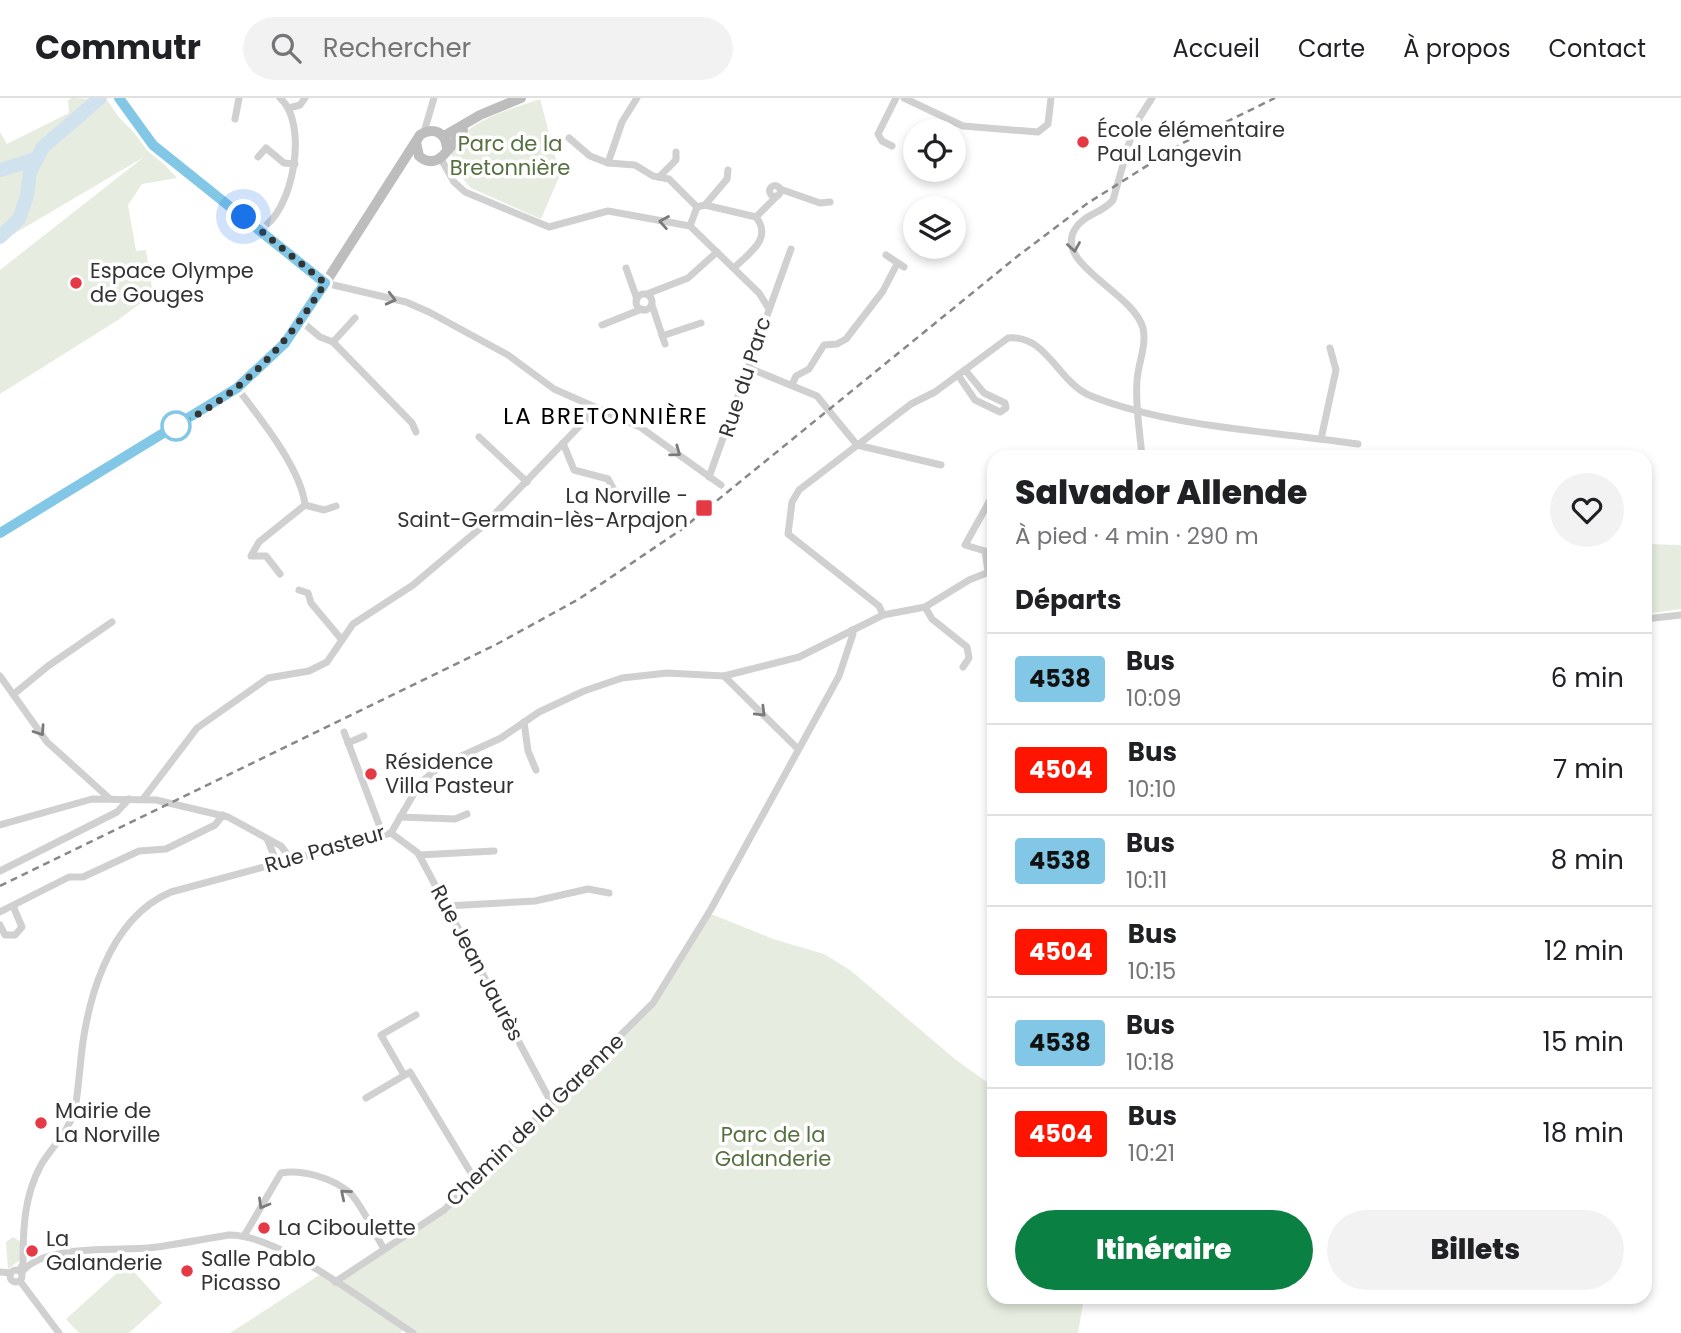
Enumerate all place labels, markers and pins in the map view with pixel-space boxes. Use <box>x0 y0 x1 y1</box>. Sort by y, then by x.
place label: École élémentaire Paul Langevin <box>1097 115 1285 168</box>
marker: École élémentaire Paul Langevin <box>1075 134 1091 150</box>
place label: Espace Olympe de Gouges <box>90 256 254 309</box>
marker: Espace Olympe de Gouges <box>68 275 84 291</box>
unlabelled marker <box>161 411 191 441</box>
place label: La Norville - Saint-Germain-lès-Arpajon <box>397 481 688 534</box>
marker: La Norville - Saint-Germain-lès-Arpajon <box>694 498 714 518</box>
place label: Résidence Villa Pasteur <box>385 747 514 800</box>
marker: Résidence Villa Pasteur <box>363 766 379 782</box>
place label: Mairie de La Norville <box>55 1096 160 1149</box>
marker: Mairie de La Norville <box>33 1115 49 1131</box>
place label: La Ciboulette <box>278 1213 416 1242</box>
marker: La Ciboulette <box>256 1220 272 1236</box>
place label: La Galanderie <box>46 1224 163 1277</box>
marker: La Galanderie <box>24 1243 40 1259</box>
place label: Salle Pablo Picasso <box>201 1244 316 1297</box>
marker: Salle Pablo Picasso <box>179 1263 195 1279</box>

